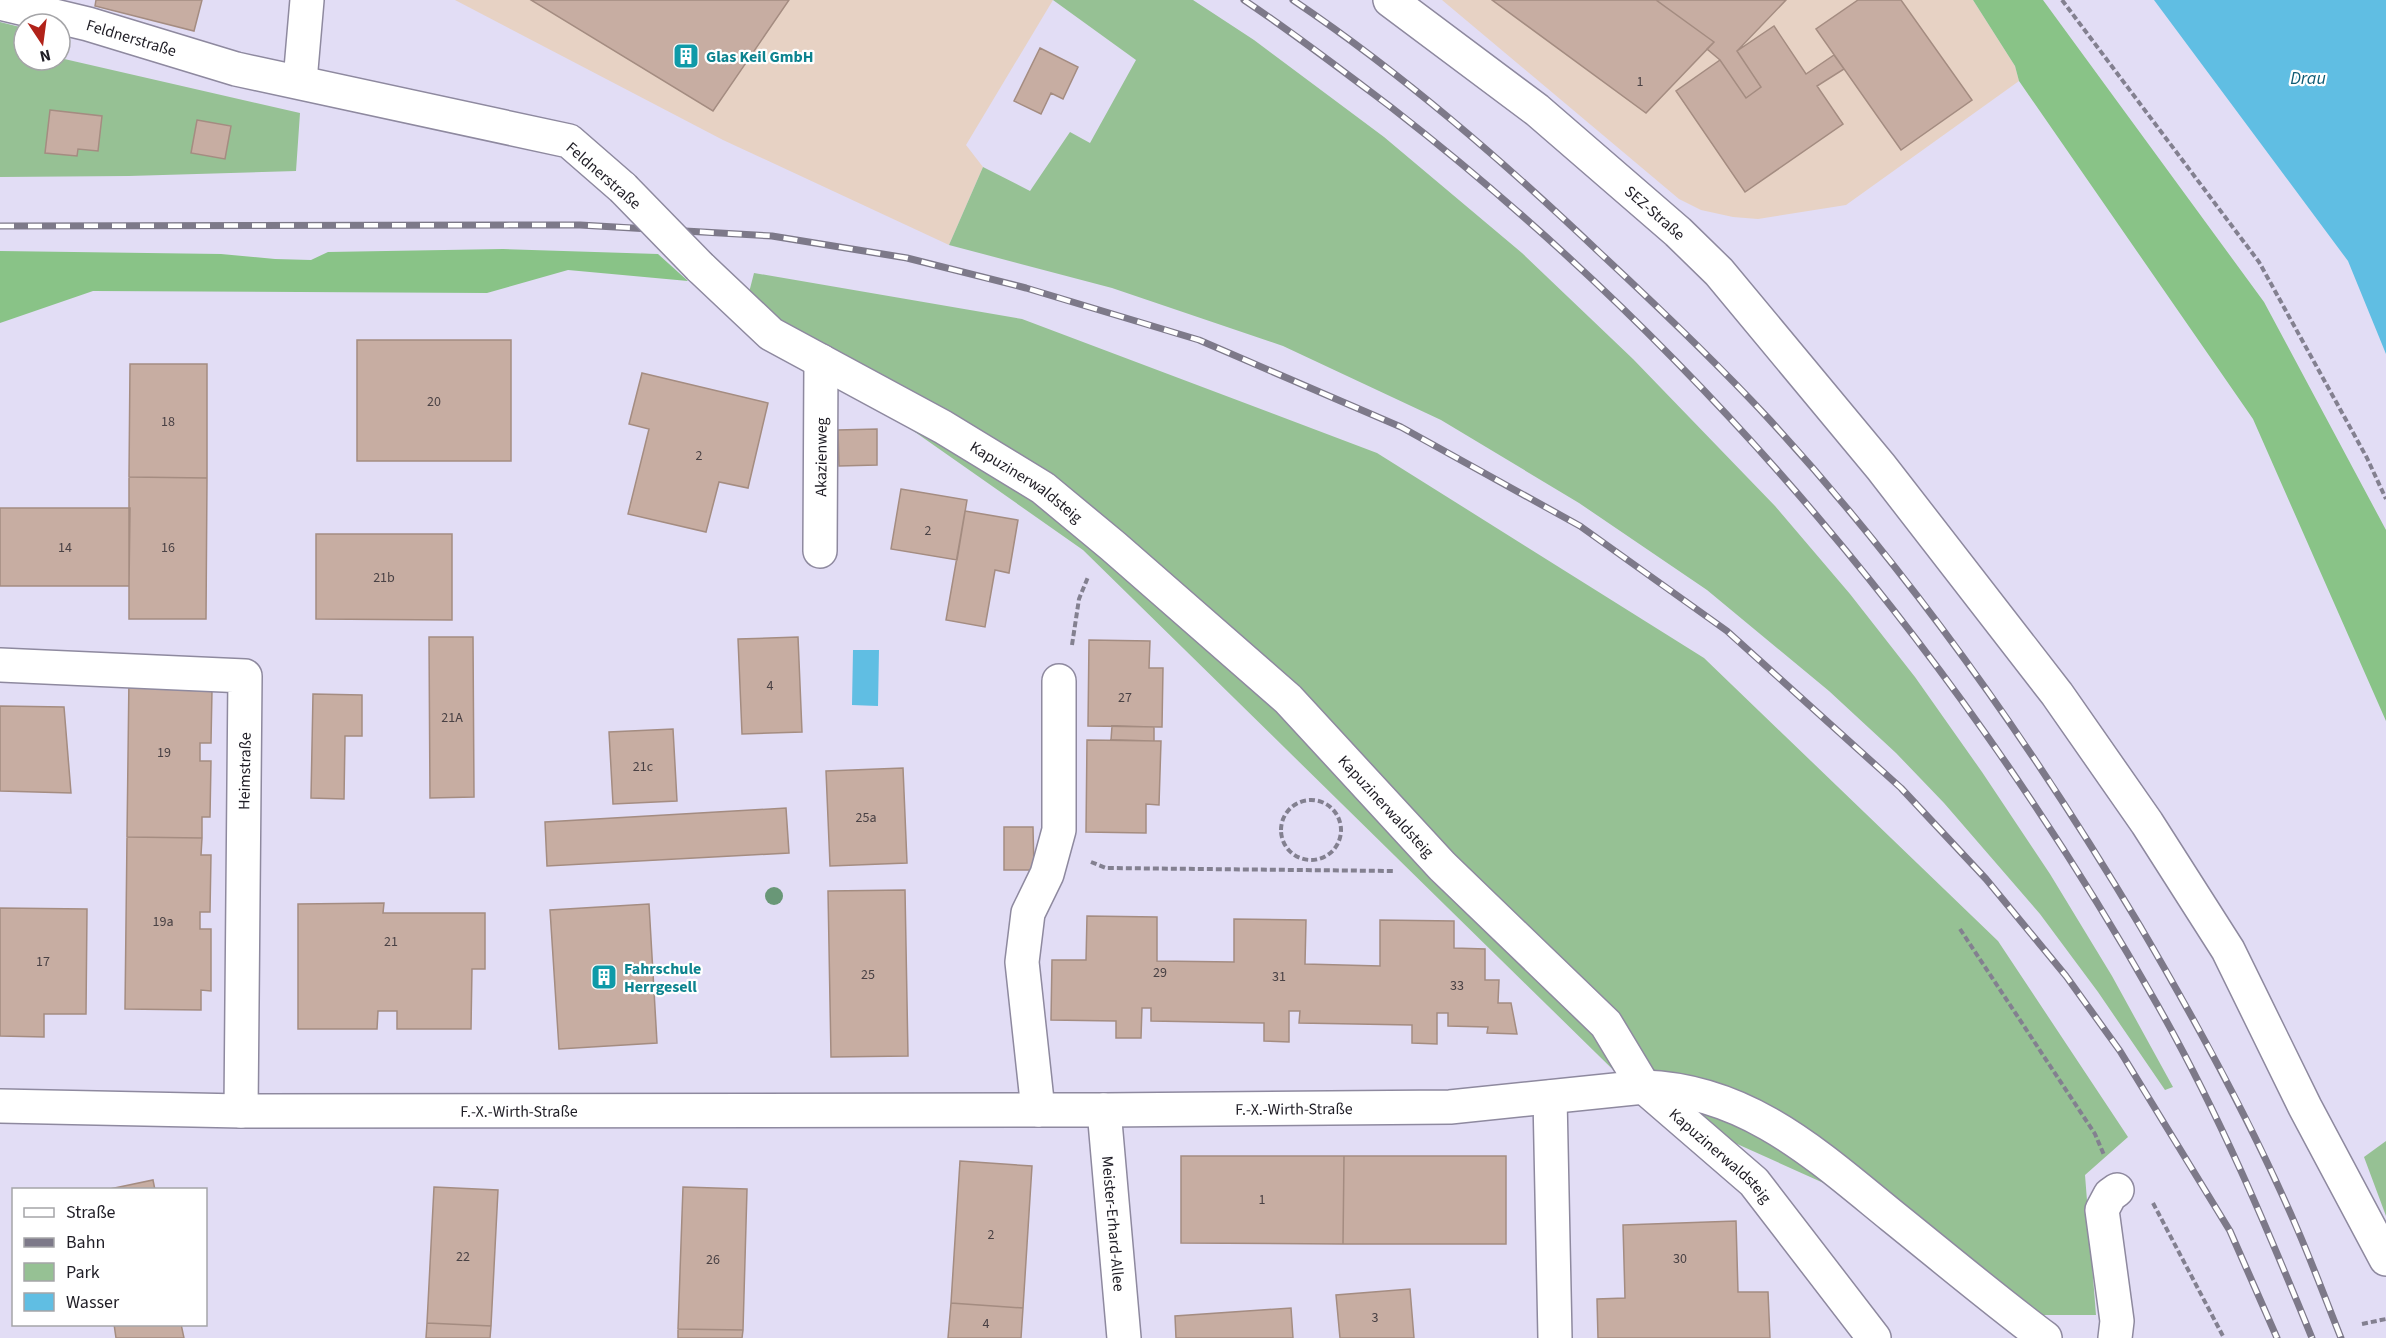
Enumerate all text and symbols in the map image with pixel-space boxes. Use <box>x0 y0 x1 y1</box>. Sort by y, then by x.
north arrow <box>12 12 72 72</box>
street label: Feldnerstraße <box>84 14 179 62</box>
building icon: Glas Keil GmbH <box>671 41 701 71</box>
text: N <box>37 44 53 68</box>
place label: Glas Keil GmbH <box>706 46 813 68</box>
water label: Drau <box>2290 66 2326 91</box>
house number: 1 <box>1637 72 1644 92</box>
street label: Feldnerstraße <box>561 137 646 215</box>
street label: SEZ-Straße <box>1620 181 1690 245</box>
house number: 20 <box>427 392 441 412</box>
house number: 18 <box>161 412 175 432</box>
street label: Akazienweg <box>810 417 833 497</box>
street label: Kapuzinerwaldsteig <box>966 436 1087 528</box>
house number: 2 <box>696 446 703 466</box>
house number: 2 <box>925 521 932 541</box>
house number: 14 <box>58 538 72 558</box>
house number: 16 <box>161 538 175 558</box>
house number: 21b <box>373 568 395 588</box>
house number: 4 <box>767 676 774 696</box>
house number: 27 <box>1118 688 1132 708</box>
house number: 21A <box>441 708 463 728</box>
street label: Heimstraße <box>233 732 257 810</box>
house number: 19 <box>157 743 171 763</box>
street label: Kapuzinerwaldsteig <box>1333 750 1439 863</box>
house number: 21c <box>633 757 654 777</box>
house number: 25a <box>856 808 876 828</box>
house number: 19a <box>153 912 173 932</box>
house number: 21 <box>384 932 398 952</box>
house number: 17 <box>36 952 50 972</box>
place label: Fahrschule Herrgesell <box>624 958 701 998</box>
building icon: Fahrschule Herrgesell <box>589 962 619 992</box>
house number: 29 <box>1153 963 1167 983</box>
house number: 25 <box>861 965 875 985</box>
house number: 31 <box>1272 967 1286 987</box>
house number: 33 <box>1450 976 1464 996</box>
street label: F.-X.-Wirth-Straße <box>1235 1098 1353 1121</box>
street label: F.-X.-Wirth-Straße <box>460 1101 578 1123</box>
street label: Kapuzinerwaldsteig <box>1664 1103 1776 1208</box>
street label: Meister-Erhard-Allee <box>1096 1155 1130 1292</box>
legend <box>12 1188 207 1326</box>
house number: 1 <box>1259 1190 1266 1210</box>
text: Straße <box>66 1200 116 1225</box>
house number: 2 <box>988 1225 995 1245</box>
text: Bahn <box>66 1230 105 1255</box>
house number: 22 <box>456 1247 470 1267</box>
house number: 30 <box>1673 1249 1687 1269</box>
house number: 26 <box>706 1250 720 1270</box>
text: Park <box>66 1260 100 1285</box>
text: Wasser <box>66 1290 120 1315</box>
house number: 3 <box>1372 1308 1379 1328</box>
house number: 4 <box>983 1314 990 1334</box>

